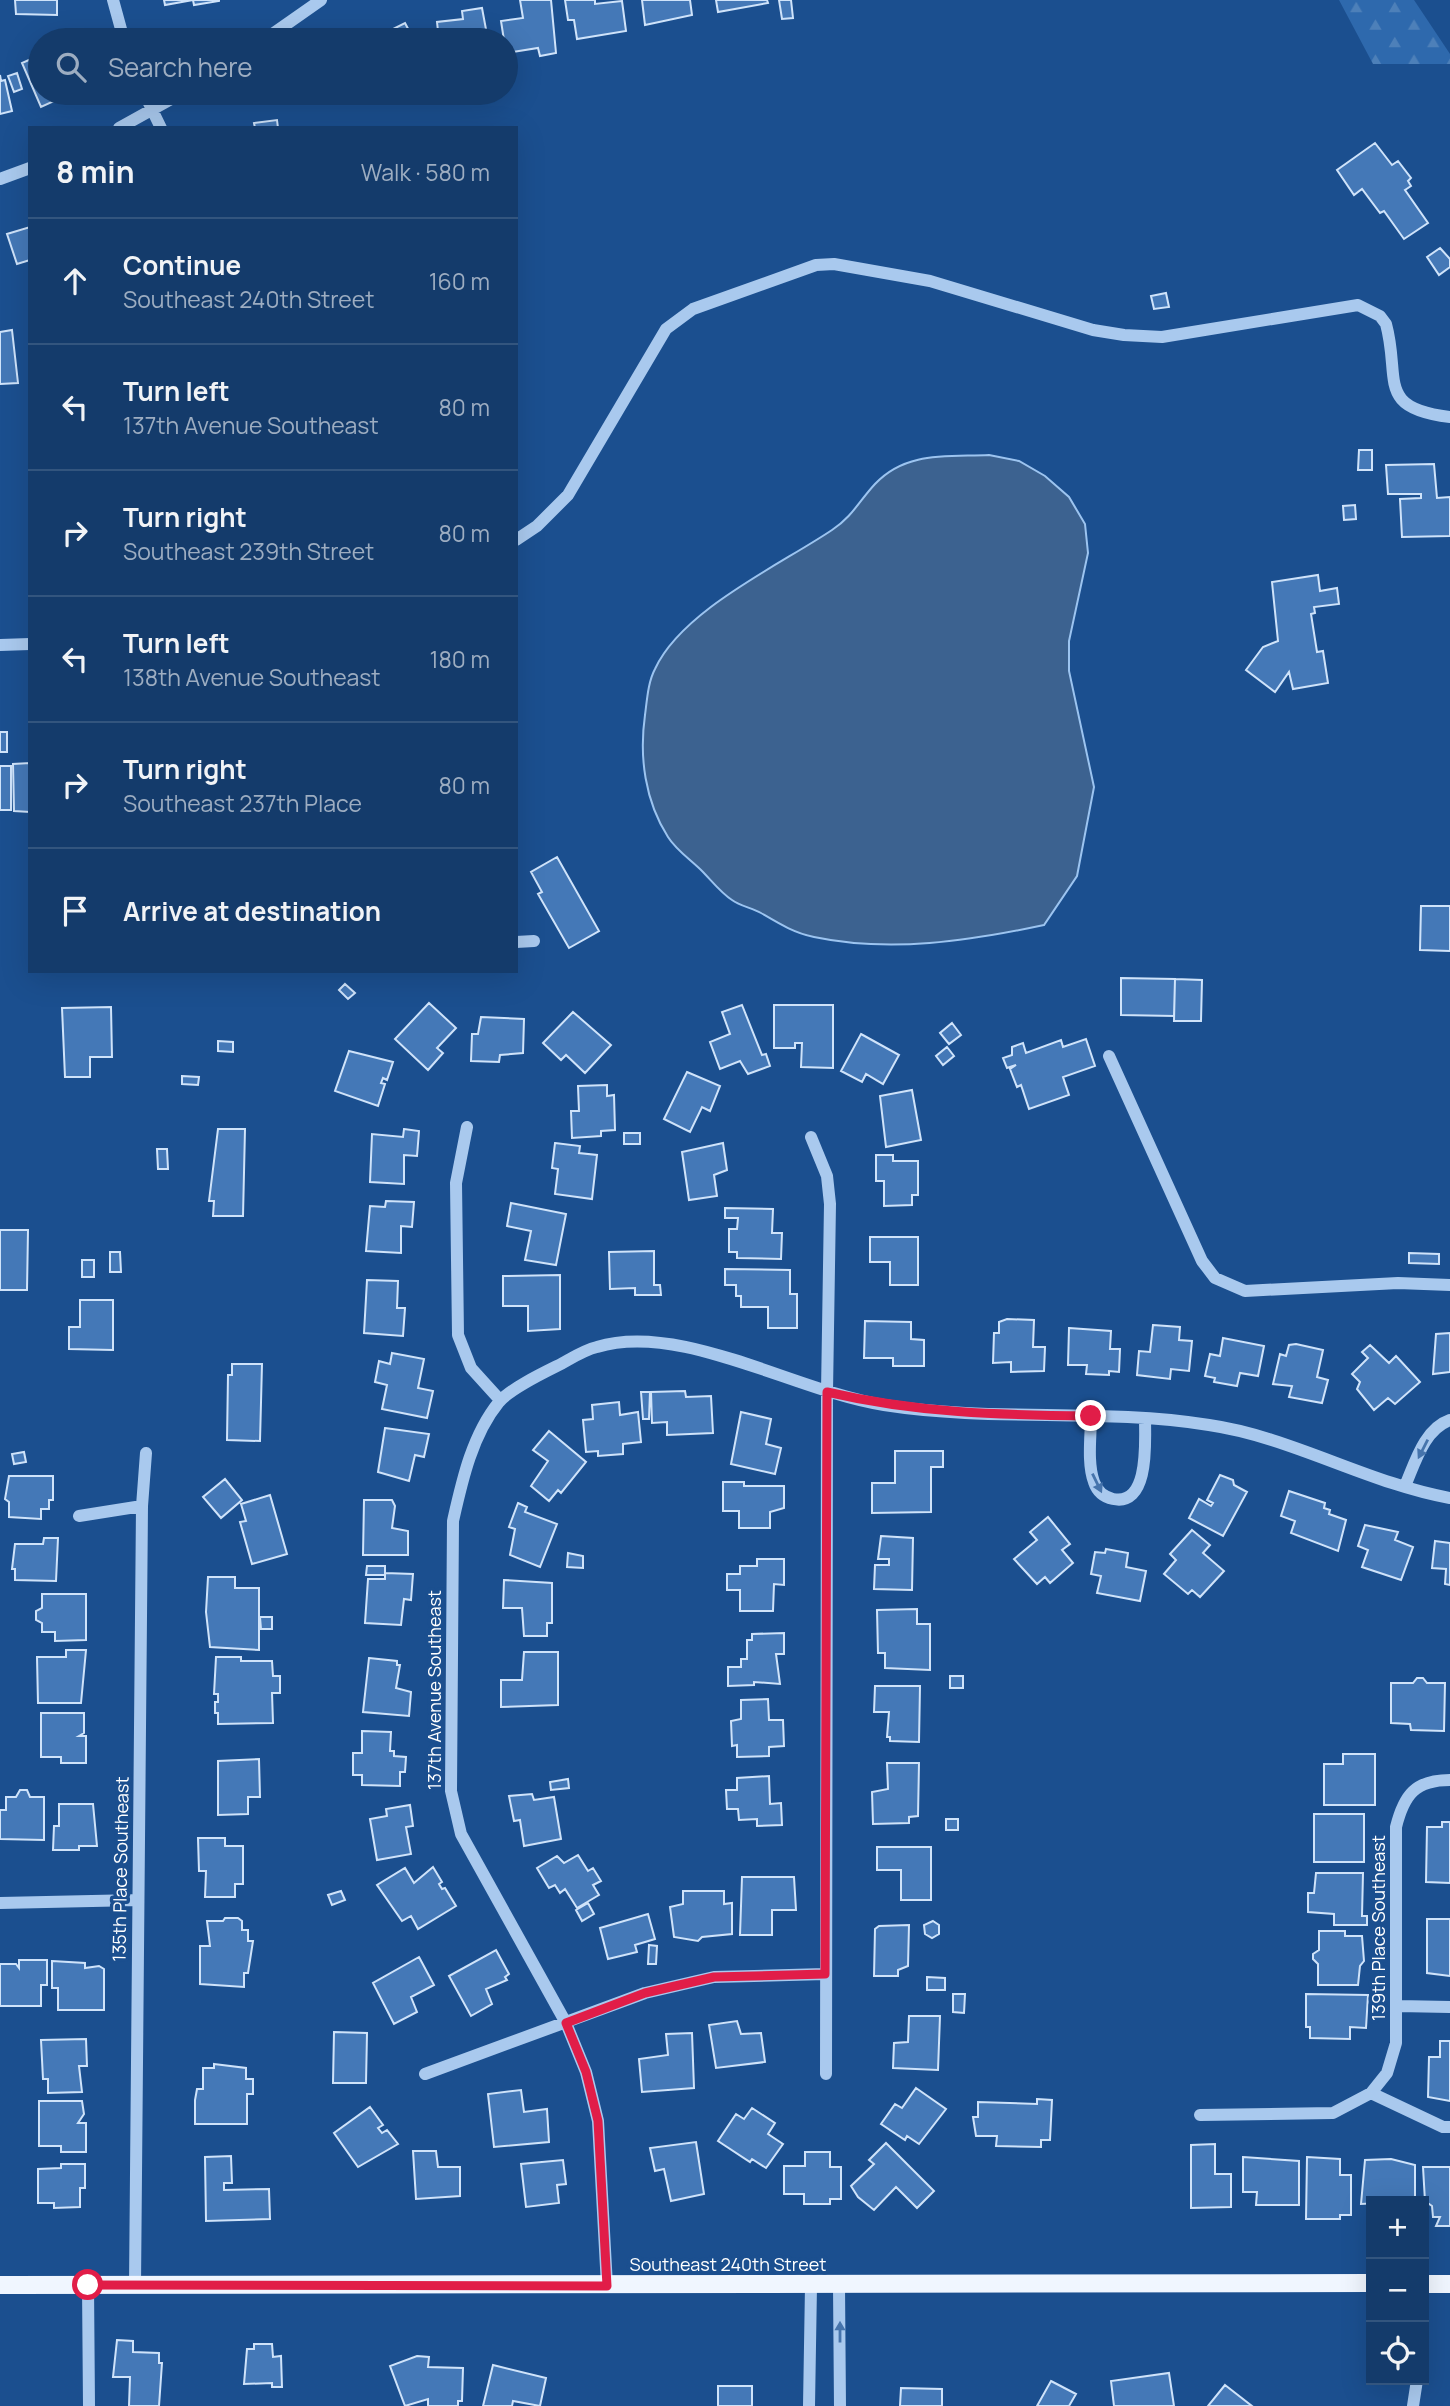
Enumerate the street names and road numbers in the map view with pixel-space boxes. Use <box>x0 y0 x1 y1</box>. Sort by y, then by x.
street label: 137th Avenue Southeast <box>422 1590 446 1790</box>
street label: 135th Place Southeast <box>106 1776 134 1962</box>
street label: 139th Place Southeast <box>1366 1835 1390 2021</box>
street label: Southeast 240th Street <box>630 2252 826 2276</box>

